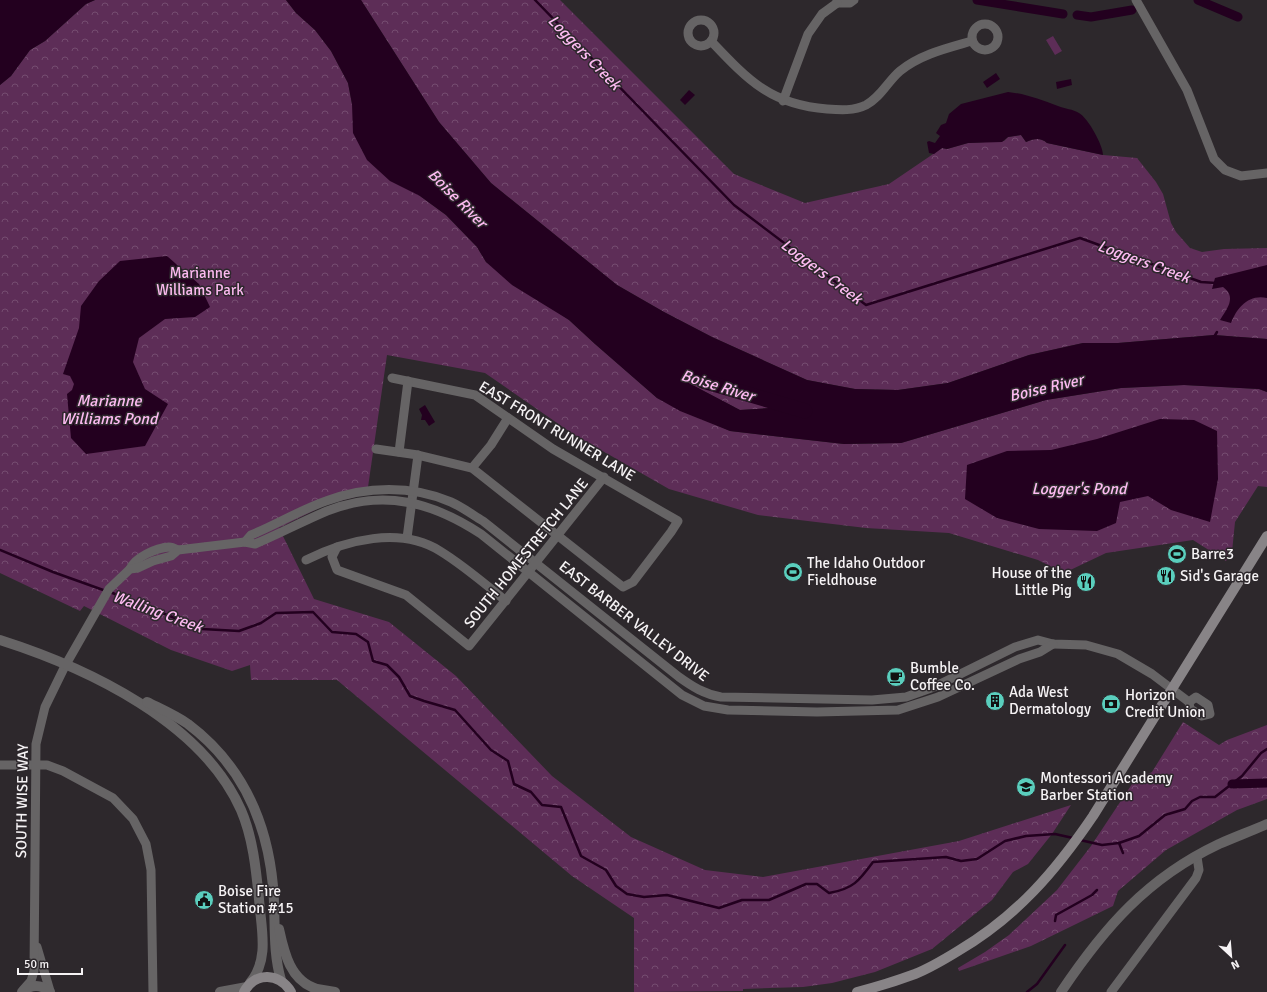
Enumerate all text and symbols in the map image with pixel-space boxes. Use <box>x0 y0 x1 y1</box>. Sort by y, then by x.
water label: Loggers Creek <box>543 11 626 96</box>
water label: Boise River <box>423 165 493 234</box>
water label: Loggers Creek <box>777 235 868 310</box>
water label: Loggers Creek <box>1095 236 1194 289</box>
park label: Marianne Williams Park <box>156 264 244 299</box>
water label: Boise River <box>679 365 759 407</box>
water label: Boise River <box>1007 369 1087 406</box>
street label: EAST FRONT RUNNER LANE <box>476 377 638 485</box>
water label: Marianne Williams Pond <box>61 391 160 429</box>
street label: SOUTH HOMESTRETCH LANE <box>460 475 592 631</box>
water label: Logger's Pond <box>1031 479 1129 499</box>
sports icon: Barre3 <box>1166 543 1188 565</box>
place label: Barre3 <box>1191 545 1234 563</box>
place label: The Idaho Outdoor Fieldhouse <box>807 554 925 589</box>
street label: EAST BARBER VALLEY DRIVE <box>555 557 713 685</box>
sports icon: The Idaho Outdoor Fieldhouse <box>782 561 804 583</box>
place label: House of the Little Pig <box>992 564 1072 599</box>
restaurant icon: Sid's Garage <box>1155 565 1177 587</box>
place label: Sid's Garage <box>1180 567 1259 585</box>
restaurant icon: House of the Little Pig <box>1075 571 1097 593</box>
water label: Walling Creek <box>110 586 207 638</box>
place label: Bumble Coffee Co. <box>910 659 975 694</box>
cafe icon: Bumble Coffee Co. <box>885 666 907 688</box>
place label: Ada West Dermatology <box>1009 683 1091 718</box>
place label: Horizon Credit Union <box>1125 686 1206 721</box>
building icon: Ada West Dermatology <box>984 690 1006 712</box>
bank icon: Horizon Credit Union <box>1100 693 1122 715</box>
street label: SOUTH WISE WAY <box>12 743 32 858</box>
place label: Montessori Academy Barber Station <box>1040 769 1173 804</box>
school or university icon: Montessori Academy Barber Station <box>1015 776 1037 798</box>
place label: Boise Fire Station #15 <box>218 882 294 917</box>
public building icon: Boise Fire Station #15 <box>193 889 215 911</box>
north arrow <box>1211 936 1251 976</box>
scale bar <box>18 950 82 976</box>
text: 50 m <box>24 957 49 972</box>
text: N <box>1229 957 1241 972</box>

